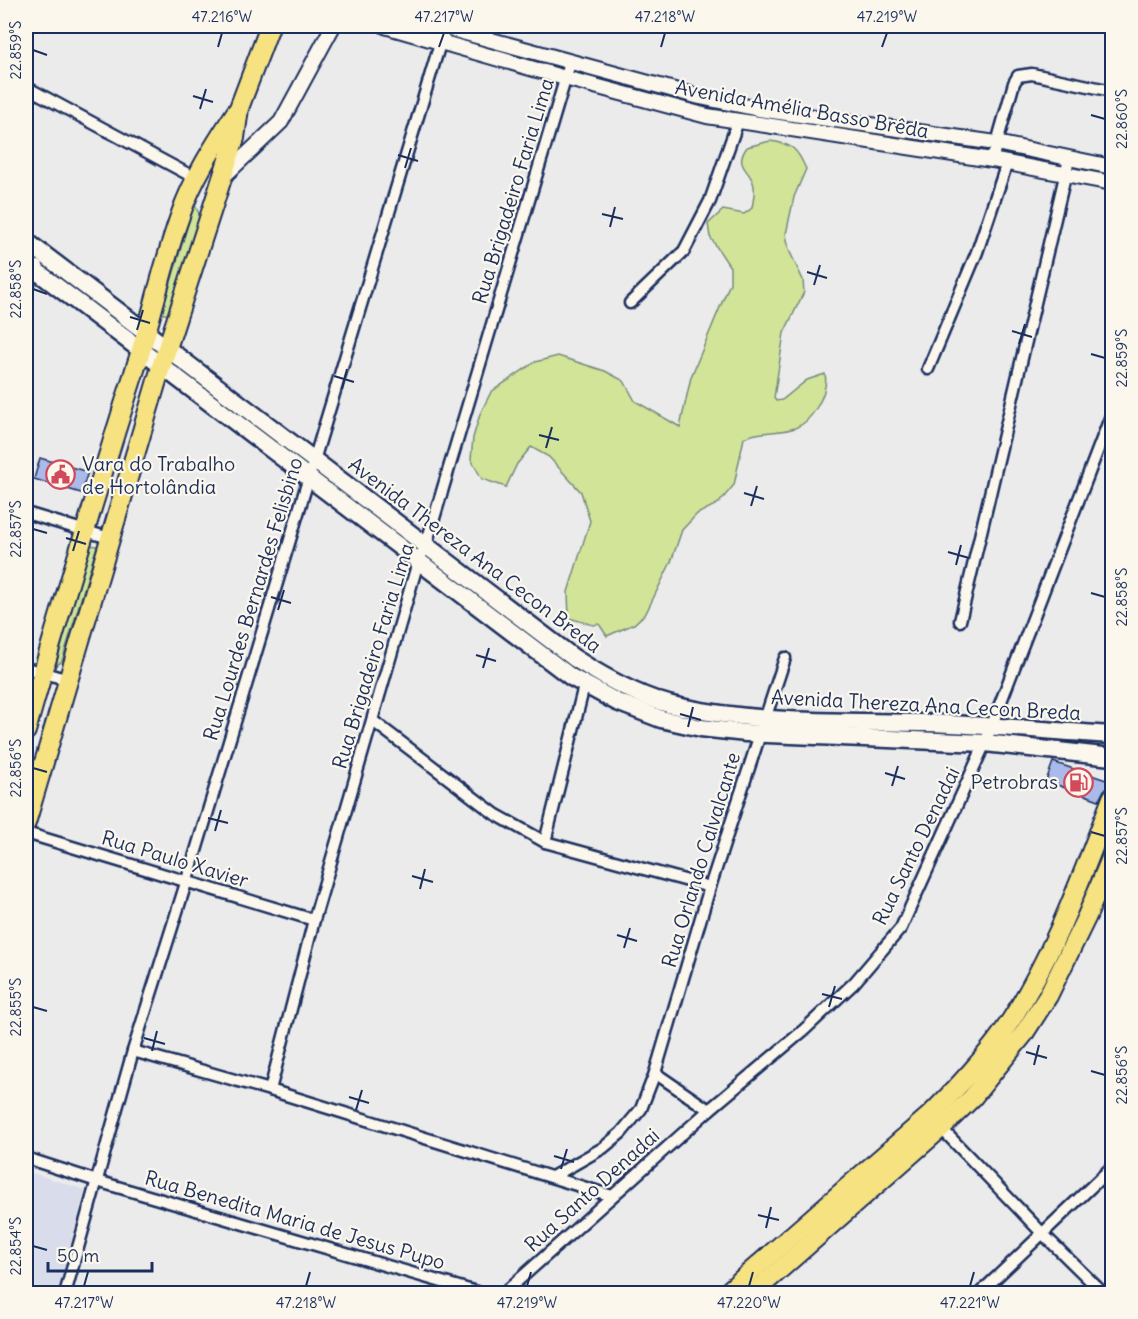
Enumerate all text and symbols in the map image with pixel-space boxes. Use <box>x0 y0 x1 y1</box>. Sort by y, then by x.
text: 47.216°W <box>192 7 253 26</box>
text: 47.217°W <box>414 7 474 26</box>
text: 47.218°W <box>635 7 696 26</box>
text: 47.219°W <box>857 7 918 26</box>
text: 22.859°S <box>6 21 25 79</box>
street label: Avenida Amélia Basso Brêda <box>673 74 931 143</box>
street label: Rua Brigadeiro Faria Lima <box>466 75 559 307</box>
text: 22.860°S <box>1112 89 1131 149</box>
text: 22.858°S <box>6 260 25 318</box>
text: 22.859°S <box>1112 329 1131 387</box>
place label: Vara do Trabalho de Hortolândia <box>82 451 235 499</box>
street label: Avenida Thereza Ana Cecon Breda <box>344 451 607 658</box>
street label: Rua Lourdes Bernardes Felisbino <box>197 454 308 744</box>
public building icon: Vara do Trabalho de Hortolândia <box>45 459 77 491</box>
text: 22.857°S <box>6 500 25 558</box>
street label: Rua Brigadeiro Faria Lima <box>326 540 419 772</box>
text: 22.858°S <box>1112 568 1131 626</box>
street label: Avenida Thereza Ana Cecon Breda <box>771 684 1082 725</box>
text: 22.856°S <box>6 739 25 797</box>
street label: Rua Orlando Calvalcante <box>656 749 745 971</box>
street label: Rua Santo Denadai <box>866 763 965 929</box>
fuel station icon: Petrobras <box>1063 766 1095 798</box>
place label: Petrobras <box>971 769 1058 794</box>
text: 22.857°S <box>1112 807 1131 865</box>
street label: Rua Paulo Xavier <box>99 824 252 893</box>
text: 22.855°S <box>6 978 25 1036</box>
text: 22.856°S <box>1112 1046 1131 1104</box>
street label: Rua Santo Denadai <box>519 1123 664 1257</box>
street label: Rua Benedita Maria de Jesus Pupo <box>142 1165 448 1274</box>
text: 22.854°S <box>6 1217 25 1275</box>
scale bar <box>48 1235 152 1273</box>
text: 50 m <box>57 1244 99 1267</box>
text: 47.217°W <box>54 1293 114 1312</box>
text: 47.218°W <box>276 1293 337 1312</box>
text: 47.219°W <box>497 1293 558 1312</box>
text: 47.220°W <box>717 1293 781 1312</box>
text: 47.221°W <box>940 1293 1000 1312</box>

